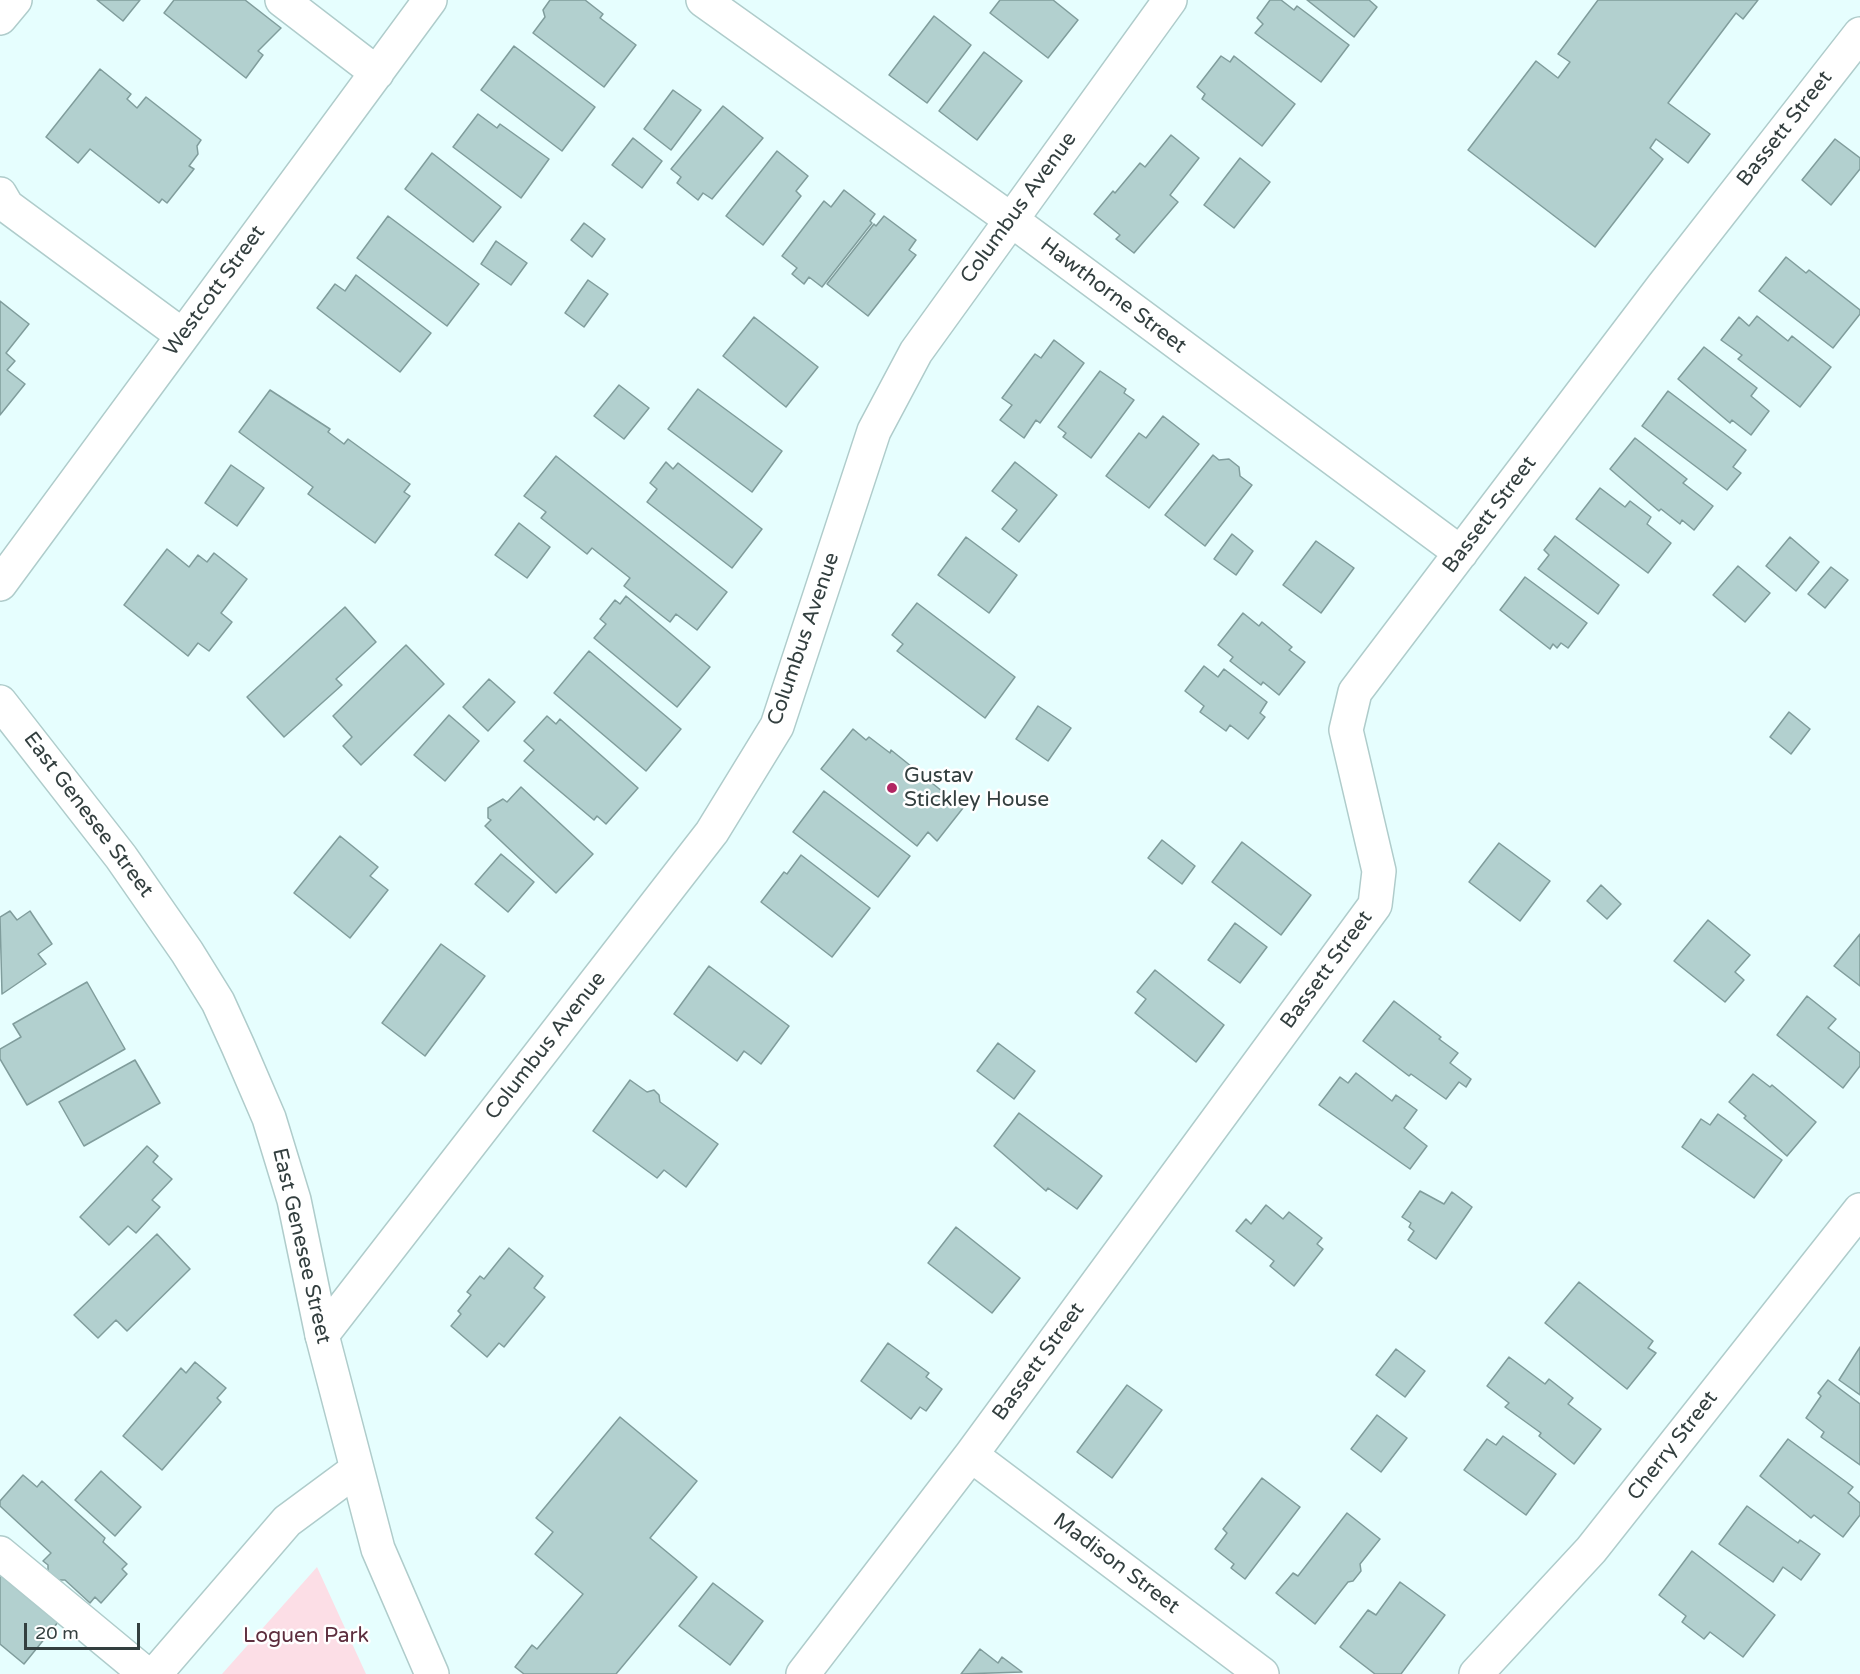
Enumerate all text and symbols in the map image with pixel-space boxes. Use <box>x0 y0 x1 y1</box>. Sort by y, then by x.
street label: Bassett Street <box>1732 66 1838 192</box>
street label: Columbus Avenue <box>956 127 1082 289</box>
street label: Westcott Street <box>159 221 271 361</box>
street label: Hawthorne Street <box>1035 233 1191 359</box>
street label: Bassett Street <box>1438 452 1542 578</box>
street label: Columbus Avenue <box>763 549 845 729</box>
street label: East Genesee Street <box>18 727 158 903</box>
place label: Gustav Stickley House <box>904 763 1049 813</box>
marker: Gustav Stickley House <box>885 781 899 795</box>
street label: Bassett Street <box>1276 906 1378 1034</box>
street label: Columbus Avenue <box>480 967 612 1125</box>
street label: East Genesee Street <box>266 1146 336 1346</box>
street label: Bassett Street <box>988 1298 1090 1426</box>
street label: Cherry Street <box>1622 1386 1724 1506</box>
street label: Madison Street <box>1048 1508 1184 1620</box>
scale bar <box>27 1611 142 1649</box>
text: 20 m <box>35 1622 79 1644</box>
park label: Loguen Park <box>243 1623 369 1649</box>

